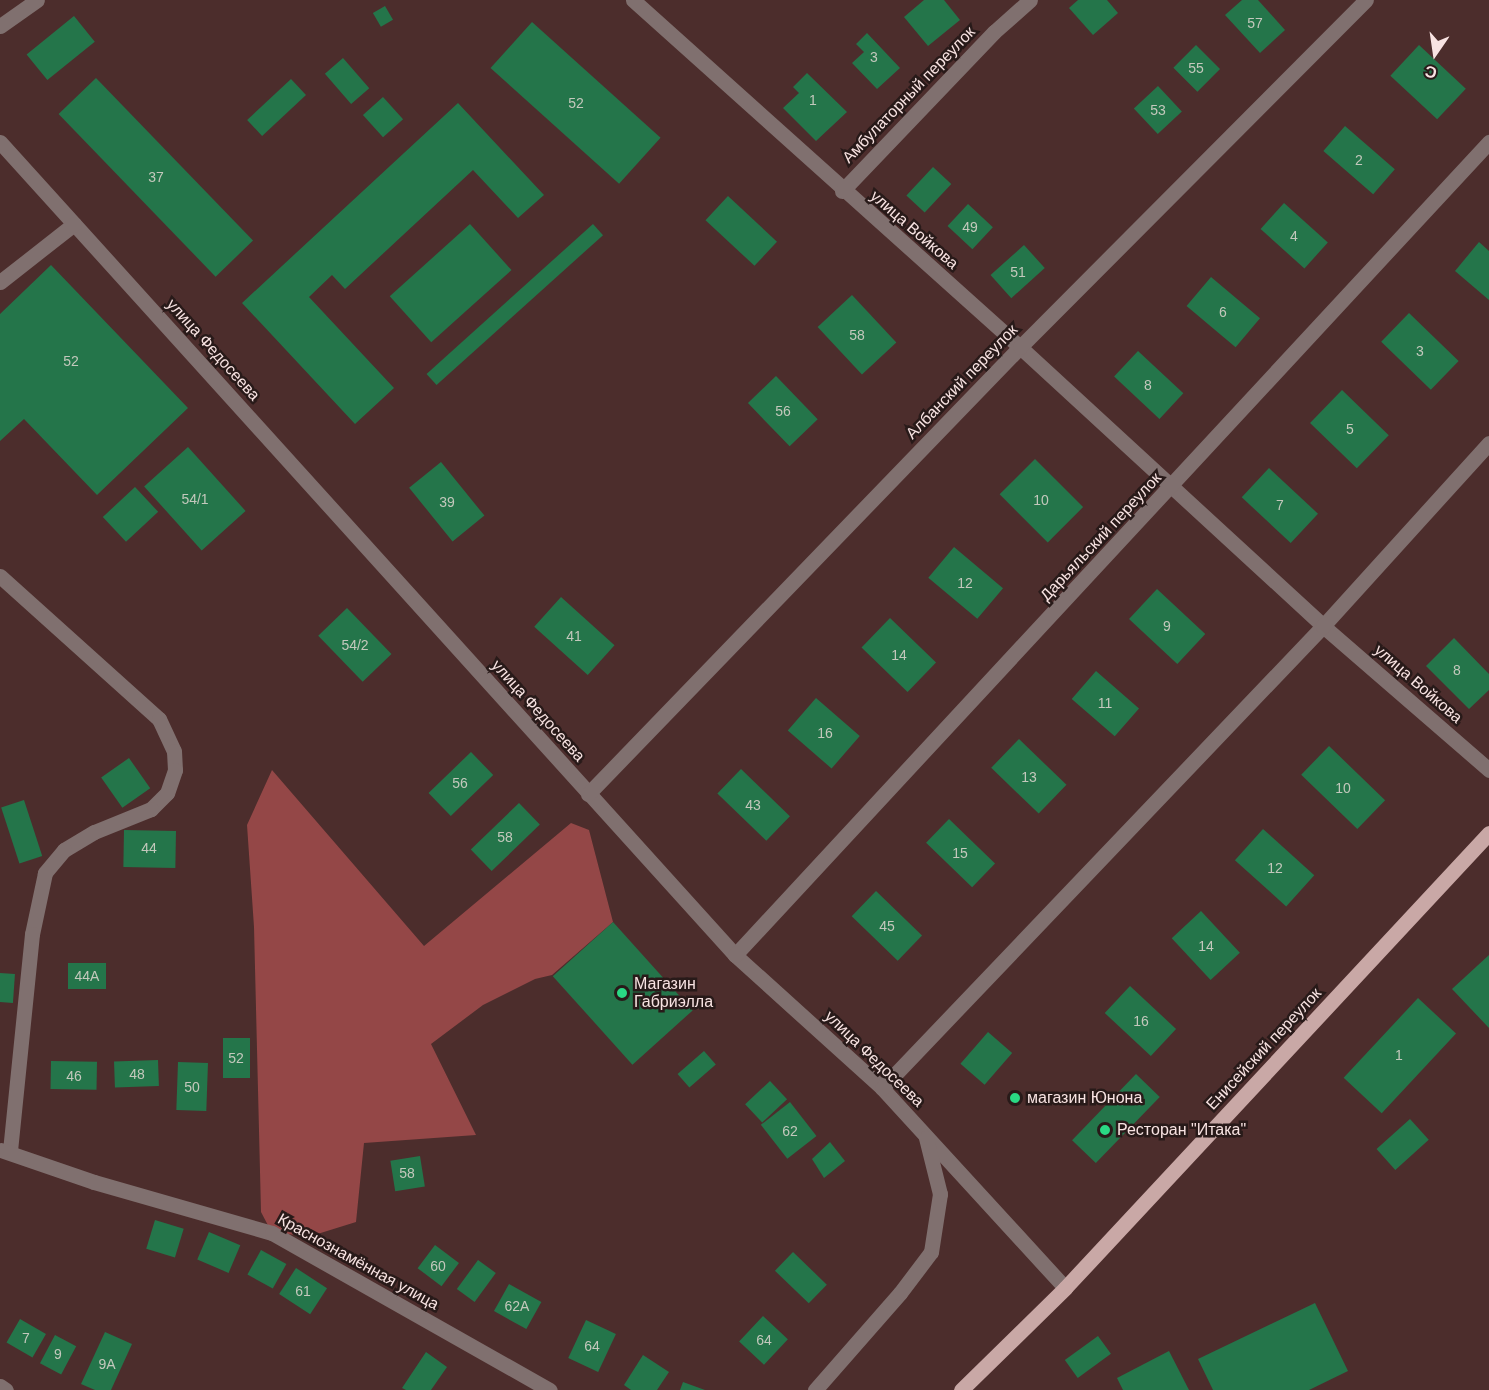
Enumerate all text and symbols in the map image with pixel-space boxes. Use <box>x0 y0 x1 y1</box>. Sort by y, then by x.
house number: 57 <box>1247 15 1263 31</box>
street label: Амбулаторный переулок <box>839 23 979 167</box>
north arrow <box>1405 24 1465 84</box>
house number: 3 <box>870 49 878 65</box>
house number: 55 <box>1188 60 1204 76</box>
text: С <box>1423 62 1438 82</box>
house number: 1 <box>809 92 817 108</box>
house number: 52 <box>568 95 584 111</box>
house number: 53 <box>1150 102 1166 118</box>
house number: 2 <box>1355 152 1363 168</box>
house number: 37 <box>148 169 164 185</box>
street label: улица Войкова <box>866 187 962 273</box>
house number: 49 <box>962 219 978 235</box>
house number: 4 <box>1290 228 1298 244</box>
house number: 51 <box>1010 264 1026 280</box>
street label: улица Федосеева <box>162 295 264 405</box>
house number: 6 <box>1219 304 1227 320</box>
street label: Албанский переулок <box>902 321 1022 443</box>
house number: 58 <box>849 327 865 343</box>
house number: 3 <box>1416 343 1424 359</box>
house number: 52 <box>63 353 79 369</box>
house number: 8 <box>1144 377 1152 393</box>
house number: 56 <box>775 403 791 419</box>
house number: 5 <box>1346 421 1354 437</box>
street label: Дарьяльский переулок <box>1036 469 1166 605</box>
house number: 54/1 <box>181 491 209 507</box>
house number: 10 <box>1033 492 1049 508</box>
house number: 39 <box>439 494 455 510</box>
house number: 7 <box>1276 497 1284 513</box>
house number: 12 <box>957 575 973 591</box>
house number: 9 <box>1163 618 1171 634</box>
house number: 41 <box>566 628 582 644</box>
house number: 54/2 <box>341 637 369 653</box>
street label: улица Войкова <box>1370 641 1466 727</box>
house number: 14 <box>891 647 907 663</box>
street label: улица Федосеева <box>487 656 589 766</box>
house number: 8 <box>1453 662 1461 678</box>
house number: 11 <box>1098 695 1112 711</box>
house number: 16 <box>817 725 833 741</box>
house number: 13 <box>1021 769 1037 785</box>
house number: 56 <box>452 775 468 791</box>
house number: 10 <box>1335 780 1351 796</box>
house number: 43 <box>745 797 761 813</box>
house number: 58 <box>497 829 513 845</box>
house number: 44 <box>141 840 157 856</box>
house number: 15 <box>952 845 968 861</box>
house number: 12 <box>1267 860 1283 876</box>
house number: 45 <box>879 918 895 934</box>
house number: 14 <box>1198 938 1214 954</box>
house number: 44А <box>75 968 99 984</box>
place label: Магазин Габриэлла <box>634 974 713 1012</box>
street label: Енисейский переулок <box>1202 984 1326 1114</box>
marker: Магазин Габриэлла <box>615 986 629 1000</box>
street label: улица Федосеева <box>820 1007 928 1111</box>
house number: 16 <box>1133 1013 1149 1029</box>
house number: 1 <box>1395 1047 1403 1063</box>
house number: 52 <box>228 1050 244 1066</box>
house number: 48 <box>129 1066 145 1082</box>
house number: 46 <box>66 1068 82 1084</box>
house number: 50 <box>184 1079 200 1095</box>
place label: магазин Юнона <box>1027 1088 1142 1108</box>
marker: магазин Юнона <box>1008 1091 1022 1105</box>
place label: Ресторан "Итака" <box>1117 1120 1246 1140</box>
house number: 62 <box>782 1123 798 1139</box>
marker: Ресторан "Итака" <box>1098 1123 1112 1137</box>
house number: 58 <box>399 1165 415 1181</box>
street label: Краснознамённая улица <box>274 1210 442 1314</box>
house number: 60 <box>430 1258 446 1274</box>
house number: 61 <box>295 1283 311 1299</box>
house number: 62А <box>505 1298 529 1314</box>
house number: 7 <box>22 1330 30 1346</box>
house number: 64 <box>756 1332 772 1348</box>
house number: 64 <box>584 1338 600 1354</box>
house number: 9 <box>54 1346 62 1362</box>
house number: 9А <box>98 1356 116 1372</box>

